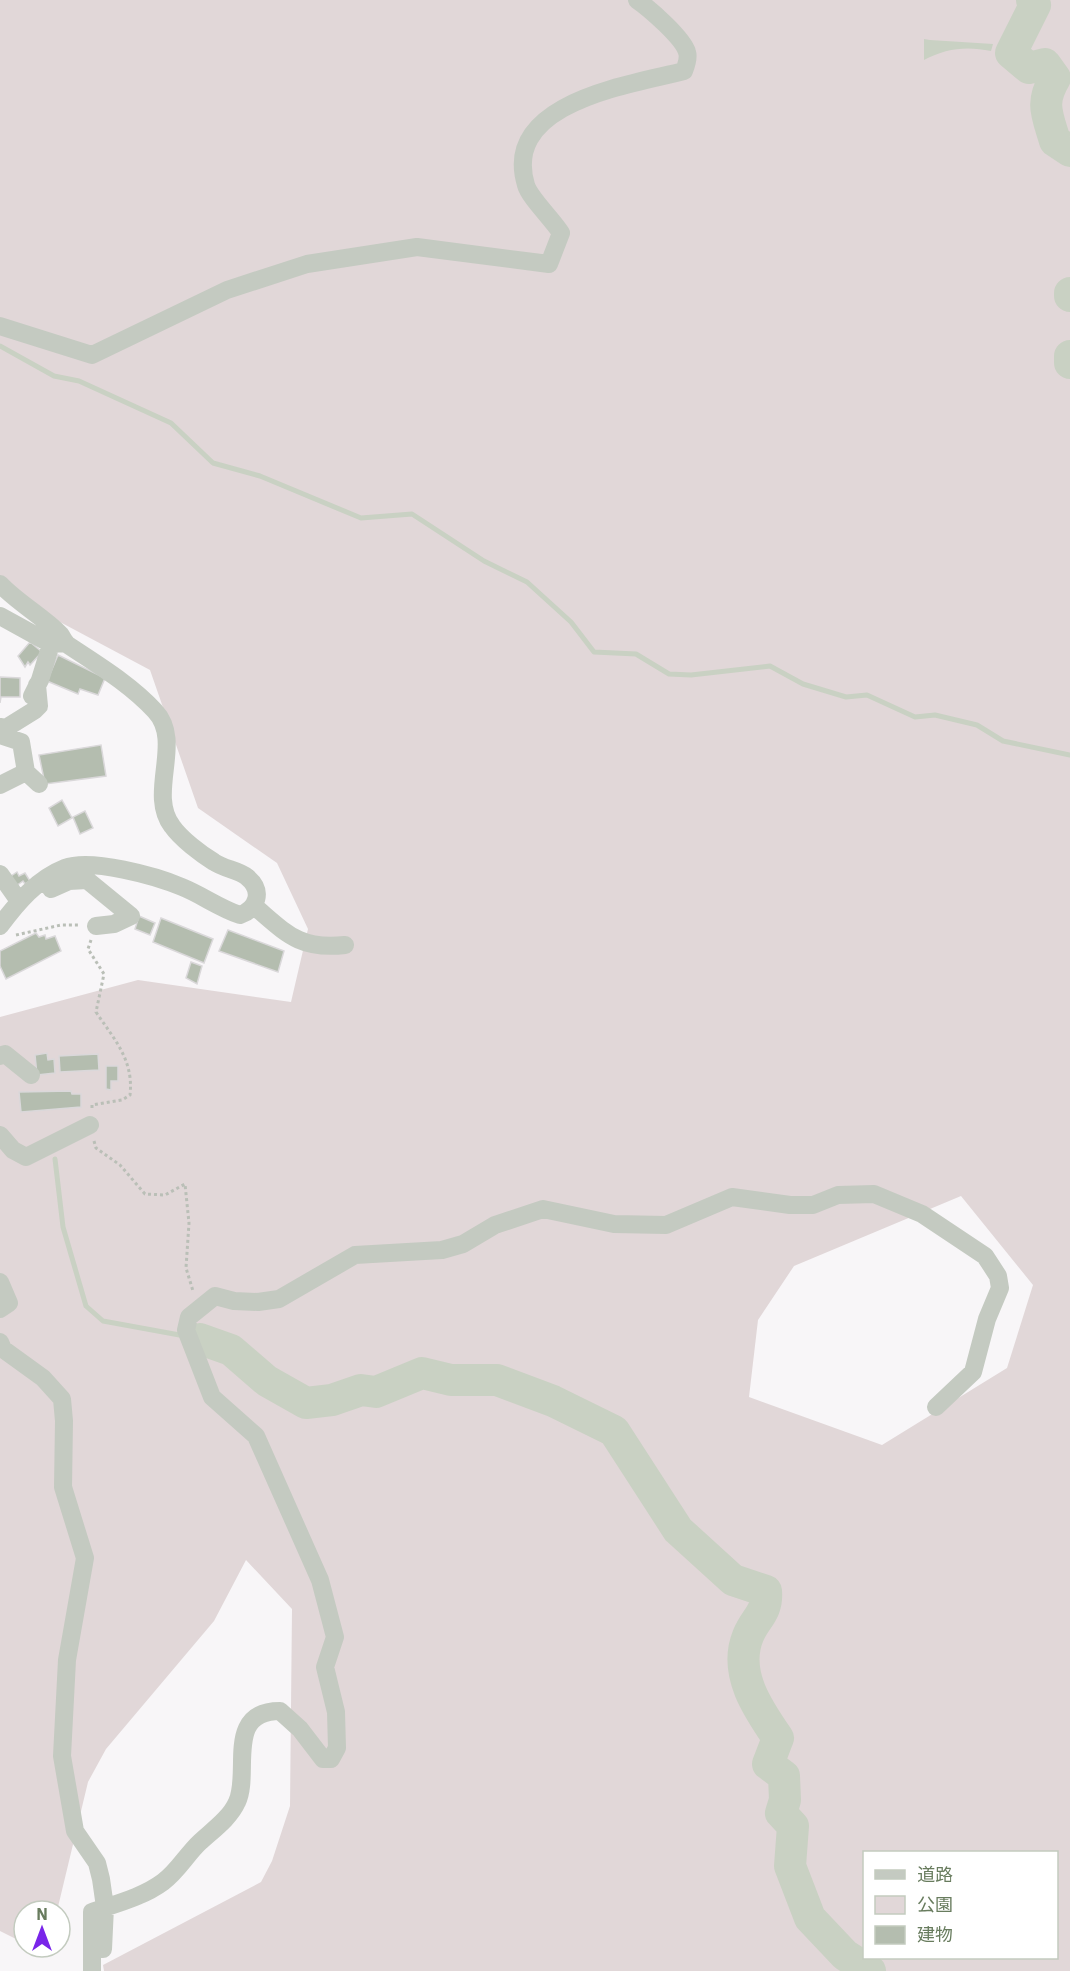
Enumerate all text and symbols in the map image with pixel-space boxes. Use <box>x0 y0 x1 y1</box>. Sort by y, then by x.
legend <box>863 1851 1058 1959</box>
text: 道路 <box>917 1863 953 1886</box>
text: 公園 <box>917 1893 953 1916</box>
north arrow <box>12 1899 72 1959</box>
text: N <box>36 1904 48 1924</box>
text: 建物 <box>917 1923 953 1946</box>

